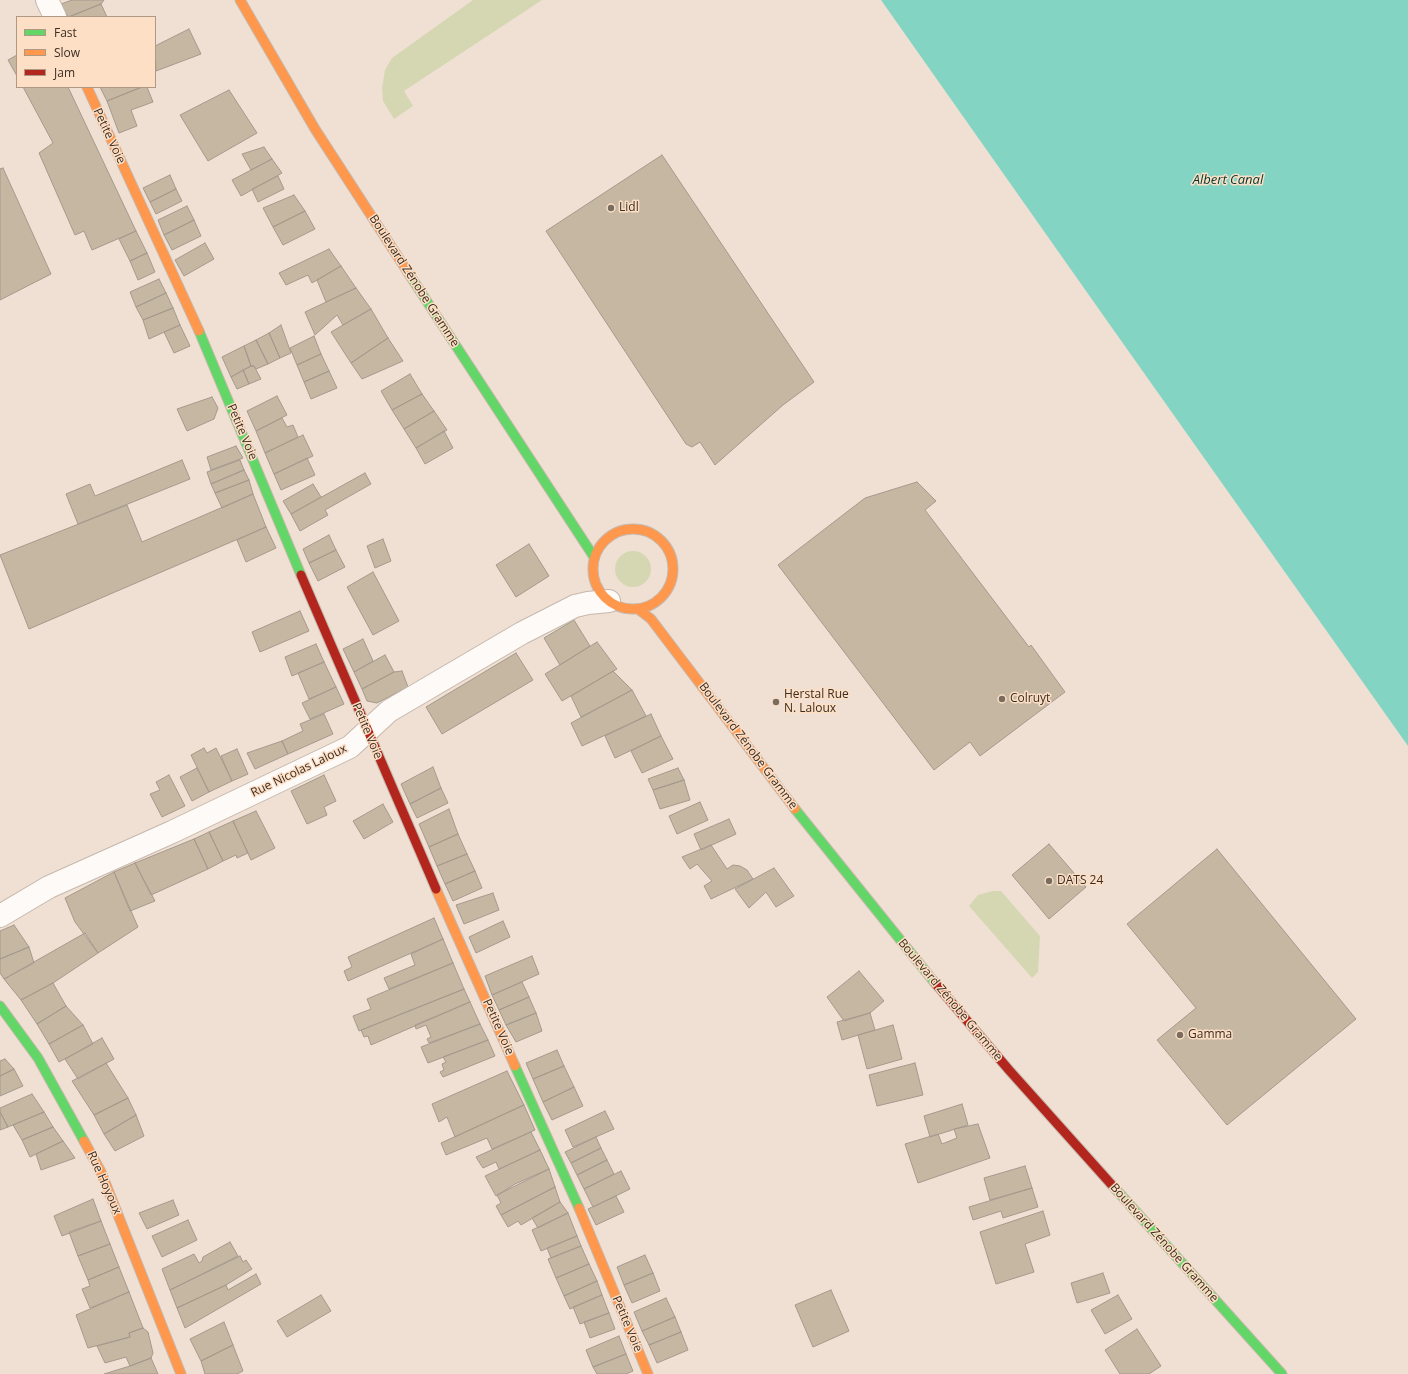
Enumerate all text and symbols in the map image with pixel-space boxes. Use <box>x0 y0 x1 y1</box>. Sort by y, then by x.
legend <box>16 16 156 88</box>
text: Fast <box>54 24 77 41</box>
text: Slow <box>54 44 80 61</box>
text: Jam <box>54 64 75 81</box>
street label: Petite Voie <box>90 106 128 166</box>
water label: Albert Canal <box>1193 172 1263 188</box>
place label: Lidl <box>619 201 639 215</box>
marker: Lidl <box>606 203 616 213</box>
street label: Boulevard Zénobe Gramme <box>366 212 462 350</box>
street label: Petite Voie <box>224 402 260 462</box>
street label: Boulevard Zénobe Gramme <box>696 680 800 812</box>
place label: Herstal Rue N. Laloux <box>784 688 849 716</box>
place label: Colruyt <box>1010 692 1050 706</box>
marker: Colruyt <box>997 694 1007 704</box>
marker: Herstal Rue N. Laloux <box>771 697 781 707</box>
street label: Petite Voie <box>349 701 385 761</box>
street label: Rue Nicolas Laloux <box>249 742 349 800</box>
place label: DATS 24 <box>1057 874 1103 888</box>
marker: DATS 24 <box>1044 876 1054 886</box>
street label: Boulevard Zénobe Gramme <box>895 936 1005 1064</box>
street label: Petite Voie <box>479 997 517 1057</box>
place label: Gamma <box>1188 1028 1232 1042</box>
marker: Gamma <box>1175 1030 1185 1040</box>
street label: Rue Hoyoux <box>84 1149 124 1217</box>
street label: Boulevard Zénobe Gramme <box>1107 1181 1221 1305</box>
street label: Petite Voie <box>609 1294 645 1354</box>

